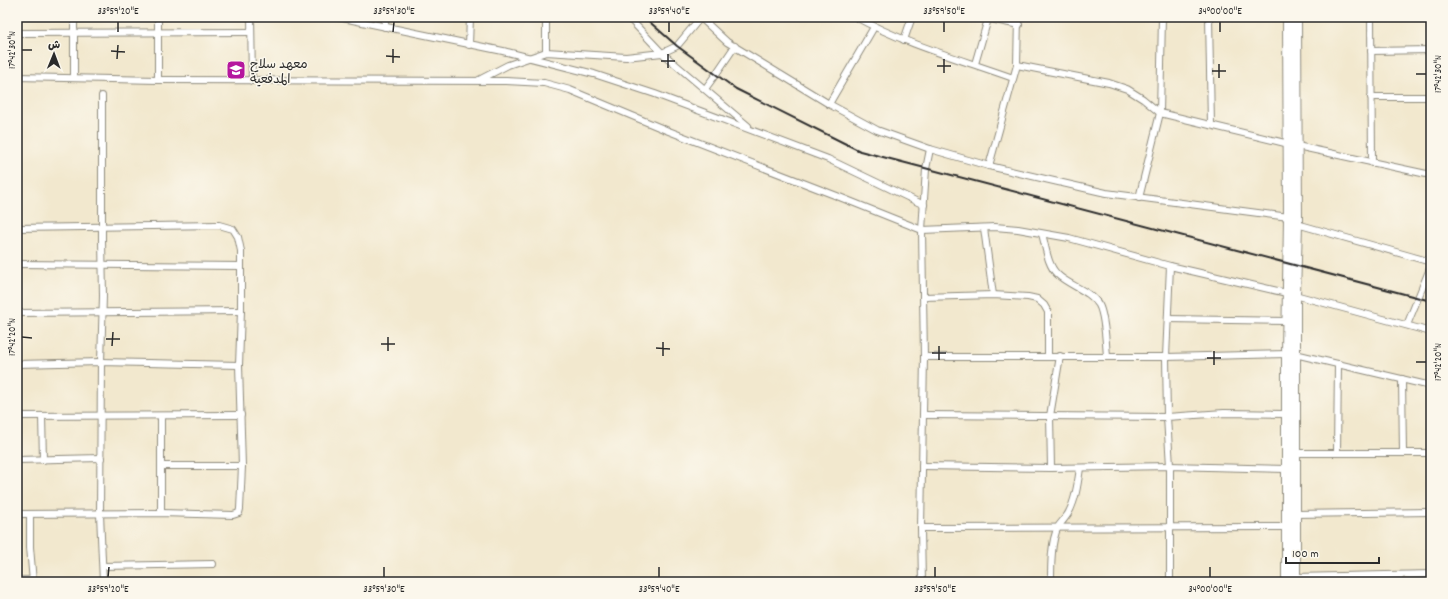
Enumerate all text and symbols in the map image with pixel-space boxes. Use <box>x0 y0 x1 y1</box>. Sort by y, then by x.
text: 33°59'20"E <box>97 5 139 19</box>
text: 33°59'30"E <box>373 5 415 19</box>
text: 33°59'40"E <box>649 5 690 19</box>
text: 33°59'50"E <box>923 5 965 19</box>
text: 34°00'00"E <box>1198 5 1242 19</box>
text: 17°42'30"N <box>6 31 20 69</box>
north arrow <box>34 34 74 74</box>
text: ش <box>48 38 60 54</box>
text: 17°42'30"N <box>1432 55 1446 93</box>
place label: معهد سلاح المدفعية <box>250 56 308 90</box>
school or university icon: معهد سلاح المدفعية <box>225 59 247 81</box>
text: 17°42'20"N <box>6 318 20 356</box>
text: 17°42'20"N <box>1432 343 1446 381</box>
scale bar <box>1286 539 1379 565</box>
text: 100 m <box>1292 546 1319 563</box>
text: 33°59'20"E <box>87 583 129 597</box>
text: 33°59'30"E <box>363 583 405 597</box>
text: 33°59'40"E <box>639 583 680 597</box>
text: 33°59'50"E <box>914 583 956 597</box>
text: 34°00'00"E <box>1188 583 1232 597</box>

